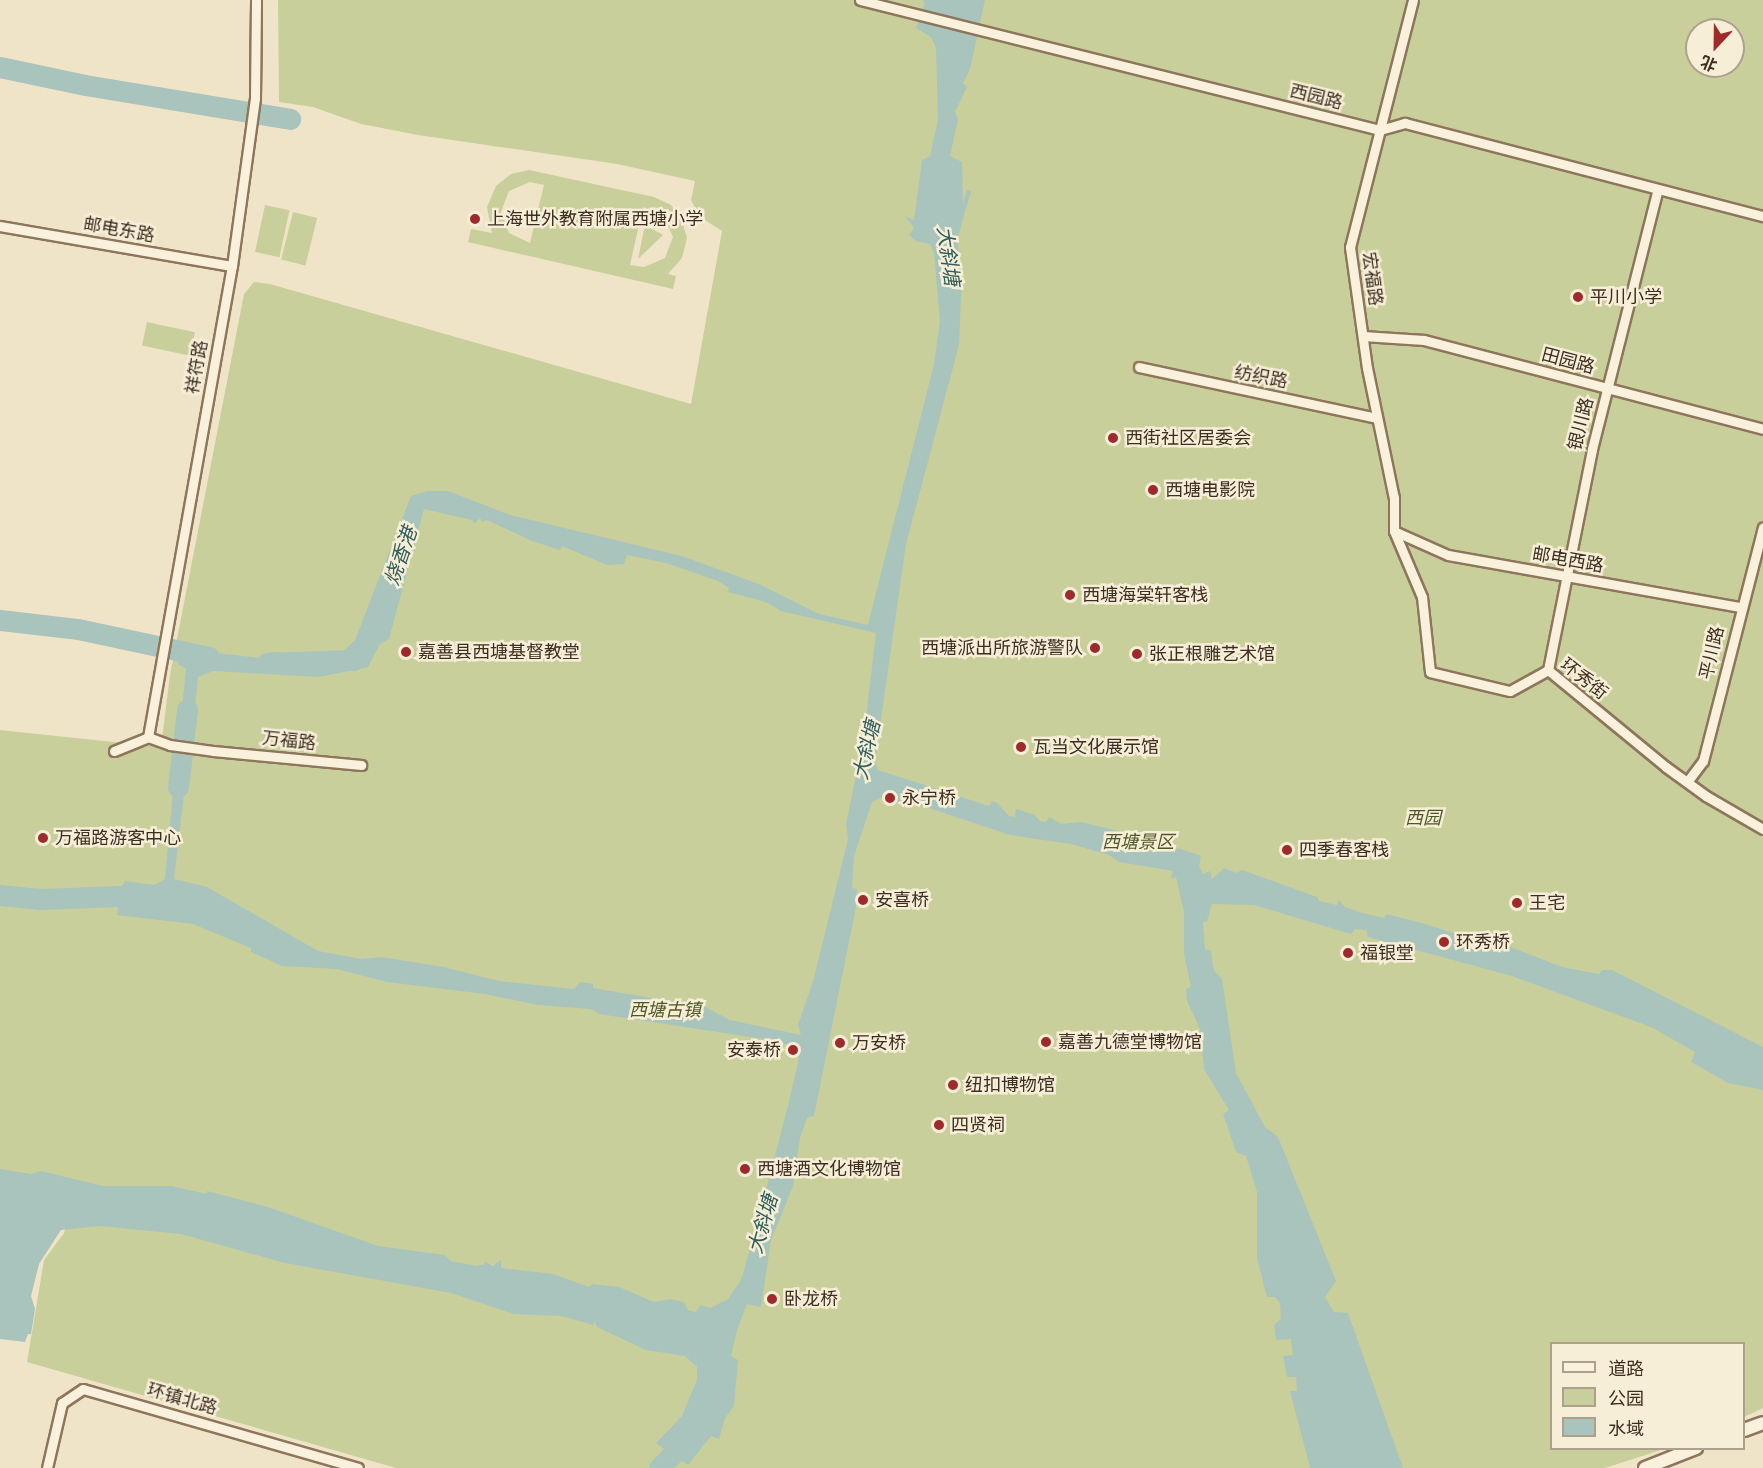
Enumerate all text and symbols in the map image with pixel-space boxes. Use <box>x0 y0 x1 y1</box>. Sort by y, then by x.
north arrow <box>1685 18 1745 78</box>
text: 北 <box>1698 52 1719 74</box>
street label: 西园路 <box>1287 80 1345 114</box>
place label: 上海世外教育附属西塘小学 <box>487 208 703 230</box>
marker: 上海世外教育附属西塘小学 <box>468 212 482 226</box>
street label: 邮电东路 <box>82 213 156 247</box>
water label: 大斜塘 <box>932 225 964 287</box>
street label: 宏福路 <box>1358 251 1386 307</box>
place label: 平川小学 <box>1590 286 1662 308</box>
marker: 平川小学 <box>1571 290 1585 304</box>
street label: 祥符路 <box>182 339 212 395</box>
street label: 田园路 <box>1539 344 1597 378</box>
street label: 纺织路 <box>1232 361 1290 393</box>
street label: 银川路 <box>1564 395 1598 453</box>
place label: 西街社区居委会 <box>1125 427 1251 449</box>
marker: 西街社区居委会 <box>1106 431 1120 445</box>
place label: 西塘电影院 <box>1165 479 1255 501</box>
marker: 西塘电影院 <box>1146 483 1160 497</box>
water label: 烧香港 <box>380 524 422 588</box>
street label: 邮电西路 <box>1531 543 1605 577</box>
place label: 西塘海棠轩客栈 <box>1082 584 1208 606</box>
marker: 西塘海棠轩客栈 <box>1063 588 1077 602</box>
street label: 平川路 <box>1695 624 1729 682</box>
place label: 西塘派出所旅游警队 <box>921 637 1083 659</box>
place label: 嘉善县西塘基督教堂 <box>418 641 580 663</box>
marker: 西塘派出所旅游警队 <box>1088 641 1102 655</box>
place label: 张正根雕艺术馆 <box>1149 643 1275 665</box>
marker: 嘉善县西塘基督教堂 <box>399 645 413 659</box>
marker: 张正根雕艺术馆 <box>1130 647 1144 661</box>
street label: 环秀街 <box>1556 654 1612 704</box>
water label: 大斜塘 <box>849 718 885 782</box>
street label: 万福路 <box>261 727 317 755</box>
place label: 瓦当文化展示馆 <box>1033 736 1159 758</box>
marker: 瓦当文化展示馆 <box>1014 740 1028 754</box>
place label: 永宁桥 <box>902 787 956 809</box>
marker: 永宁桥 <box>883 791 897 805</box>
park label: 西园 <box>1405 807 1441 829</box>
place label: 万福路游客中心 <box>55 827 181 849</box>
marker: 万福路游客中心 <box>36 831 50 845</box>
park label: 西塘景区 <box>1102 831 1174 853</box>
place label: 四季春客栈 <box>1299 839 1389 861</box>
marker: 四季春客栈 <box>1280 843 1294 857</box>
place label: 安喜桥 <box>875 889 929 911</box>
place label: 王宅 <box>1529 892 1565 914</box>
marker: 安喜桥 <box>856 893 870 907</box>
marker: 王宅 <box>1510 896 1524 910</box>
place label: 环秀桥 <box>1456 931 1510 953</box>
marker: 环秀桥 <box>1437 935 1451 949</box>
place label: 福银堂 <box>1360 942 1414 964</box>
marker: 福银堂 <box>1341 946 1355 960</box>
park label: 西塘古镇 <box>629 999 701 1021</box>
place label: 嘉善九德堂博物馆 <box>1058 1031 1202 1053</box>
place label: 万安桥 <box>852 1032 906 1054</box>
marker: 嘉善九德堂博物馆 <box>1039 1035 1053 1049</box>
marker: 万安桥 <box>833 1036 847 1050</box>
place label: 安泰桥 <box>727 1039 781 1061</box>
marker: 安泰桥 <box>786 1043 800 1057</box>
place label: 纽扣博物馆 <box>965 1074 1055 1096</box>
marker: 纽扣博物馆 <box>946 1078 960 1092</box>
place label: 四贤祠 <box>951 1114 1005 1136</box>
marker: 四贤祠 <box>932 1118 946 1132</box>
place label: 西塘酒文化博物馆 <box>757 1158 901 1180</box>
marker: 西塘酒文化博物馆 <box>738 1162 752 1176</box>
water label: 大斜塘 <box>743 1192 783 1256</box>
place label: 卧龙桥 <box>784 1288 838 1310</box>
marker: 卧龙桥 <box>765 1292 779 1306</box>
legend <box>1550 1342 1745 1450</box>
text: 道路 <box>1608 1359 1644 1379</box>
street label: 环镇北路 <box>144 1379 220 1419</box>
text: 公园 <box>1608 1389 1644 1409</box>
text: 水域 <box>1608 1419 1644 1439</box>

